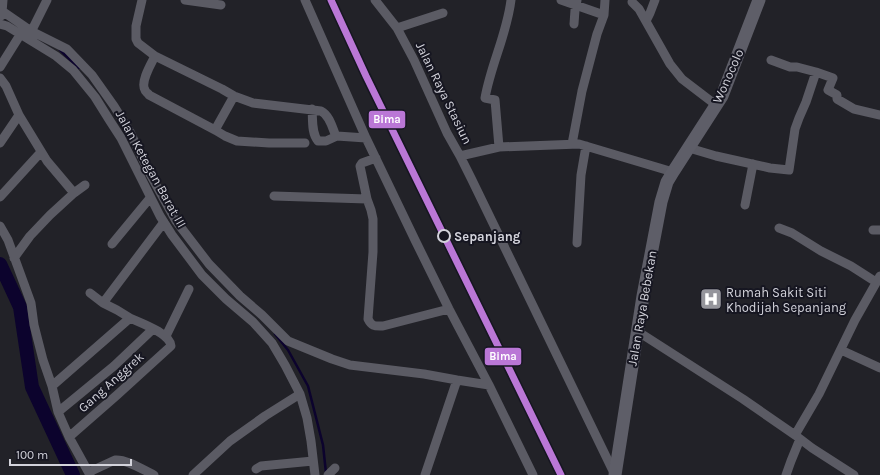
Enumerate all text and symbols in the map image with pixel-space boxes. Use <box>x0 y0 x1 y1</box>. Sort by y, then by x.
street label: Jalan Raya Stasiun <box>413 39 475 147</box>
street label: Wonocolo <box>709 47 747 105</box>
street label: Jalan Ketegan Barat III <box>113 108 189 230</box>
line badge: Bima <box>368 110 406 129</box>
text: Bima <box>373 113 401 126</box>
marker: Sepanjang <box>437 229 451 243</box>
place label: Sepanjang <box>454 229 521 244</box>
street label: Jalan Raya Bebekan <box>624 249 660 367</box>
place label: Rumah Sakit Siti Khodijah Sepanjang <box>726 285 847 315</box>
hospital icon: Rumah Sakit Siti Khodijah Sepanjang <box>698 286 724 312</box>
line badge: Bima <box>484 347 522 366</box>
street label: Gang Anggrek <box>75 349 147 415</box>
text: Bima <box>489 350 517 363</box>
scale bar <box>10 441 131 467</box>
text: 100 m <box>16 448 48 462</box>

